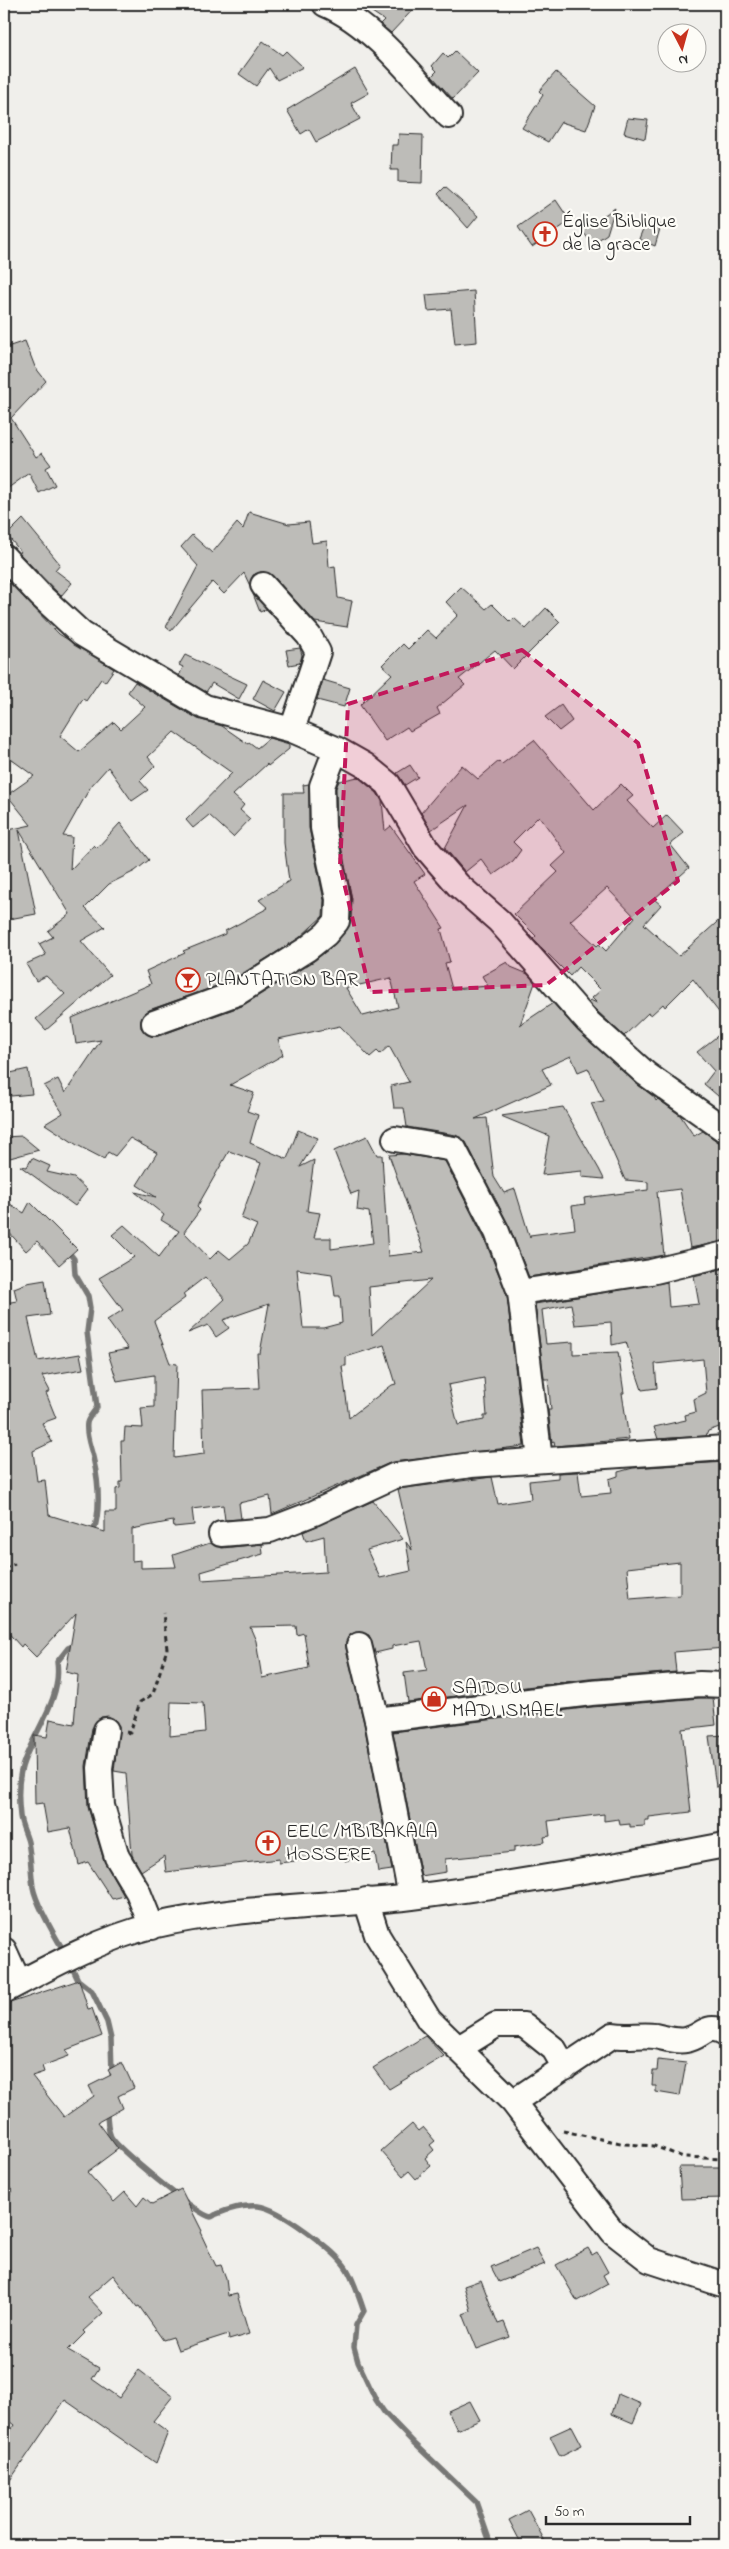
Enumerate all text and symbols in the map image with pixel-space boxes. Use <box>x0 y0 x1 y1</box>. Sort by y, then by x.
north arrow <box>656 22 706 72</box>
text: N <box>677 49 689 70</box>
place label: Église Biblique de la grace <box>562 208 676 261</box>
church icon: Église Biblique de la grace <box>532 221 558 247</box>
place label: PLANTATION BAR <box>206 966 359 995</box>
bar icon: PLANTATION BAR <box>175 967 201 993</box>
place label: SAIDOU MADI ISMAEL <box>452 1674 563 1726</box>
shop icon: SAIDOU MADI ISMAEL <box>421 1686 447 1712</box>
place label: EELC /MBIBAKALA HOSSERE <box>286 1818 438 1870</box>
church icon: EELC /MBIBAKALA HOSSERE <box>255 1830 281 1856</box>
scale bar <box>546 2494 690 2526</box>
text: 50 m <box>554 2501 585 2523</box>

